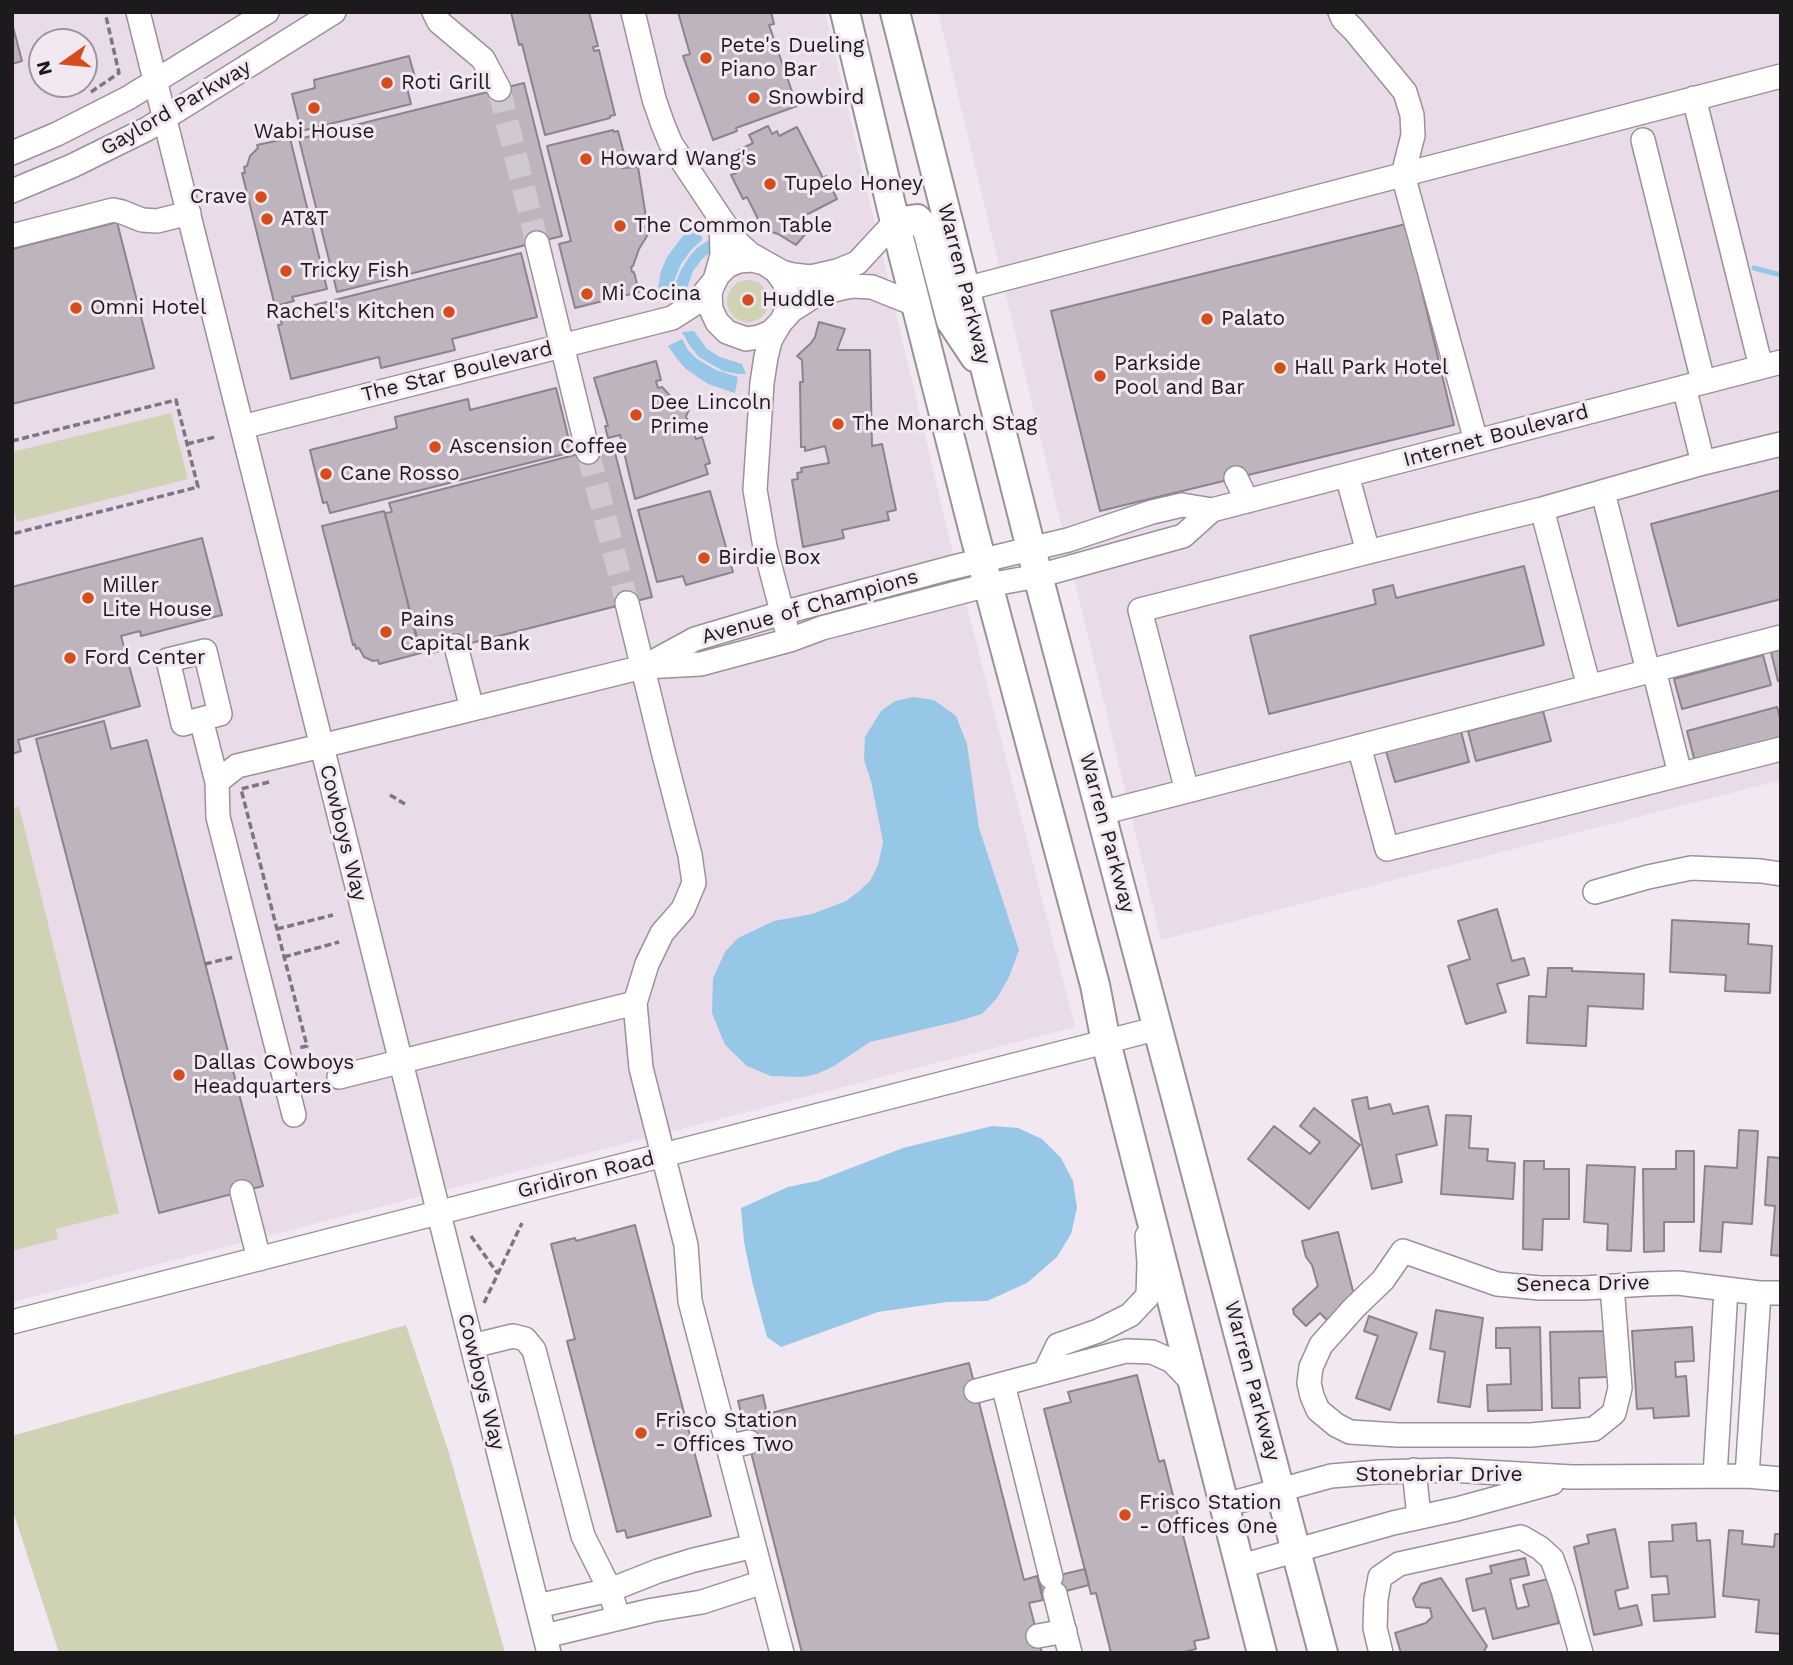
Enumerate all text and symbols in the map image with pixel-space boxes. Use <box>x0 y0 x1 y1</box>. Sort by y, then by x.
north arrow <box>28 28 98 98</box>
place label: Pete's Dueling Piano Bar <box>720 33 864 83</box>
marker: Pete's Dueling Piano Bar <box>698 50 714 66</box>
street label: Gaylord Parkway <box>96 55 256 161</box>
text: N <box>31 58 57 78</box>
place label: Roti Grill <box>401 70 491 96</box>
marker: Roti Grill <box>379 75 395 91</box>
place label: Snowbird <box>768 85 864 111</box>
marker: Snowbird <box>746 90 762 106</box>
marker: Wabi House <box>306 100 322 116</box>
place label: Wabi House <box>253 119 375 145</box>
place label: Howard Wang's <box>600 146 757 172</box>
marker: Howard Wang's <box>578 151 594 167</box>
place label: Tupelo Honey <box>784 171 923 197</box>
marker: Tupelo Honey <box>762 176 778 192</box>
place label: Crave <box>190 184 247 210</box>
marker: Crave <box>253 189 269 205</box>
street label: Warren Parkway <box>932 201 996 367</box>
place label: AT&T <box>281 206 329 232</box>
marker: AT&T <box>259 211 275 227</box>
place label: The Common Table <box>634 213 832 239</box>
marker: The Common Table <box>612 218 628 234</box>
place label: Tricky Fish <box>300 258 410 284</box>
marker: Tricky Fish <box>278 263 294 279</box>
place label: Mi Cocina <box>601 281 701 307</box>
marker: Mi Cocina <box>579 286 595 302</box>
place label: Huddle <box>762 287 835 313</box>
marker: Huddle <box>740 292 756 308</box>
place label: Omni Hotel <box>90 295 206 321</box>
place label: Rachel's Kitchen <box>265 299 435 325</box>
marker: Omni Hotel <box>68 300 84 316</box>
marker: Rachel's Kitchen <box>441 304 457 320</box>
place label: Palato <box>1221 306 1285 332</box>
marker: Palato <box>1199 311 1215 327</box>
street label: The Star Boulevard <box>359 336 555 408</box>
place label: Parkside Pool and Bar <box>1114 351 1245 401</box>
place label: Hall Park Hotel <box>1294 355 1449 381</box>
marker: Hall Park Hotel <box>1272 360 1288 376</box>
marker: Parkside Pool and Bar <box>1092 368 1108 384</box>
place label: Dee Lincoln Prime <box>650 390 771 440</box>
street label: Internet Boulevard <box>1401 399 1591 473</box>
marker: Dee Lincoln Prime <box>628 407 644 423</box>
place label: The Monarch Stag <box>852 411 1037 437</box>
marker: The Monarch Stag <box>830 416 846 432</box>
place label: Ascension Coffee <box>449 434 627 460</box>
marker: Ascension Coffee <box>427 439 443 455</box>
place label: Cane Rosso <box>340 461 460 487</box>
marker: Cane Rosso <box>318 466 334 482</box>
place label: Birdie Box <box>718 545 821 571</box>
marker: Birdie Box <box>696 550 712 566</box>
street label: Avenue of Champions <box>699 564 921 650</box>
place label: Miller Lite House <box>102 573 212 623</box>
marker: Miller Lite House <box>80 590 96 606</box>
place label: Pains Capital Bank <box>400 607 530 657</box>
marker: Pains Capital Bank <box>378 624 394 640</box>
place label: Ford Center <box>84 645 206 671</box>
marker: Ford Center <box>62 650 78 666</box>
street label: Warren Parkway <box>1073 750 1141 916</box>
street label: Cowboys Way <box>314 762 372 904</box>
place label: Dallas Cowboys Headquarters <box>193 1050 354 1100</box>
marker: Dallas Cowboys Headquarters <box>171 1067 187 1083</box>
street label: Gridiron Road <box>515 1146 657 1204</box>
street label: Seneca Drive <box>1516 1270 1650 1298</box>
street label: Warren Parkway <box>1218 1298 1286 1464</box>
street label: Cowboys Way <box>452 1311 510 1453</box>
place label: Frisco Station - Offices Two <box>655 1408 797 1458</box>
marker: Frisco Station - Offices Two <box>633 1425 649 1441</box>
street label: Stonebriar Drive <box>1355 1462 1523 1488</box>
place label: Frisco Station - Offices One <box>1139 1490 1281 1540</box>
marker: Frisco Station - Offices One <box>1117 1507 1133 1523</box>

